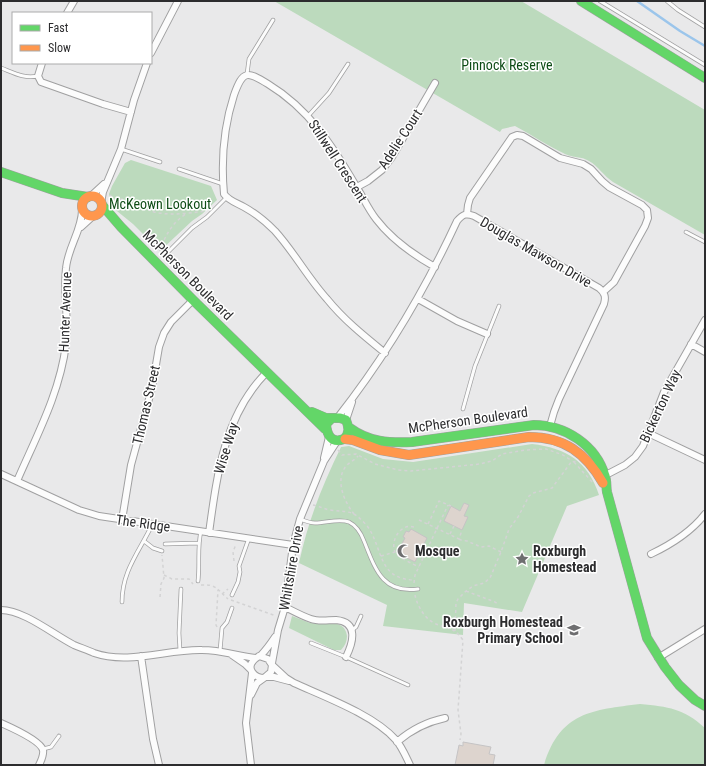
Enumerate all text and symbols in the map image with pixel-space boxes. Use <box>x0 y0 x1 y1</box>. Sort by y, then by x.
legend <box>12 12 152 64</box>
text: Fast <box>48 21 69 35</box>
text: Slow <box>48 41 71 55</box>
park label: Pinnock Reserve <box>461 57 553 73</box>
street label: Adelie Court <box>375 106 425 172</box>
street label: Stillwell Crescent <box>305 117 371 205</box>
park label: McKeown Lookout <box>109 196 211 212</box>
street label: Douglas Mawson Drive <box>477 214 595 291</box>
street label: McPherson Boulevard <box>140 227 236 323</box>
street label: Hunter Avenue <box>56 271 74 353</box>
street label: Thomas Street <box>129 364 163 446</box>
street label: Bickerton Way <box>636 367 684 445</box>
street label: McPherson Boulevard <box>407 404 529 436</box>
street label: Wise Way <box>211 420 241 476</box>
street label: The Ridge <box>115 511 172 535</box>
street label: Whiltshire Drive <box>276 524 306 612</box>
mosque icon: Mosque <box>396 543 412 559</box>
place label: Mosque <box>415 543 460 559</box>
place label: Roxburgh Homestead <box>533 543 597 575</box>
place icon: Roxburgh Homestead <box>514 551 530 567</box>
place label: Roxburgh Homestead Primary School <box>443 614 563 646</box>
school or university icon: Roxburgh Homestead Primary School <box>566 622 582 638</box>

